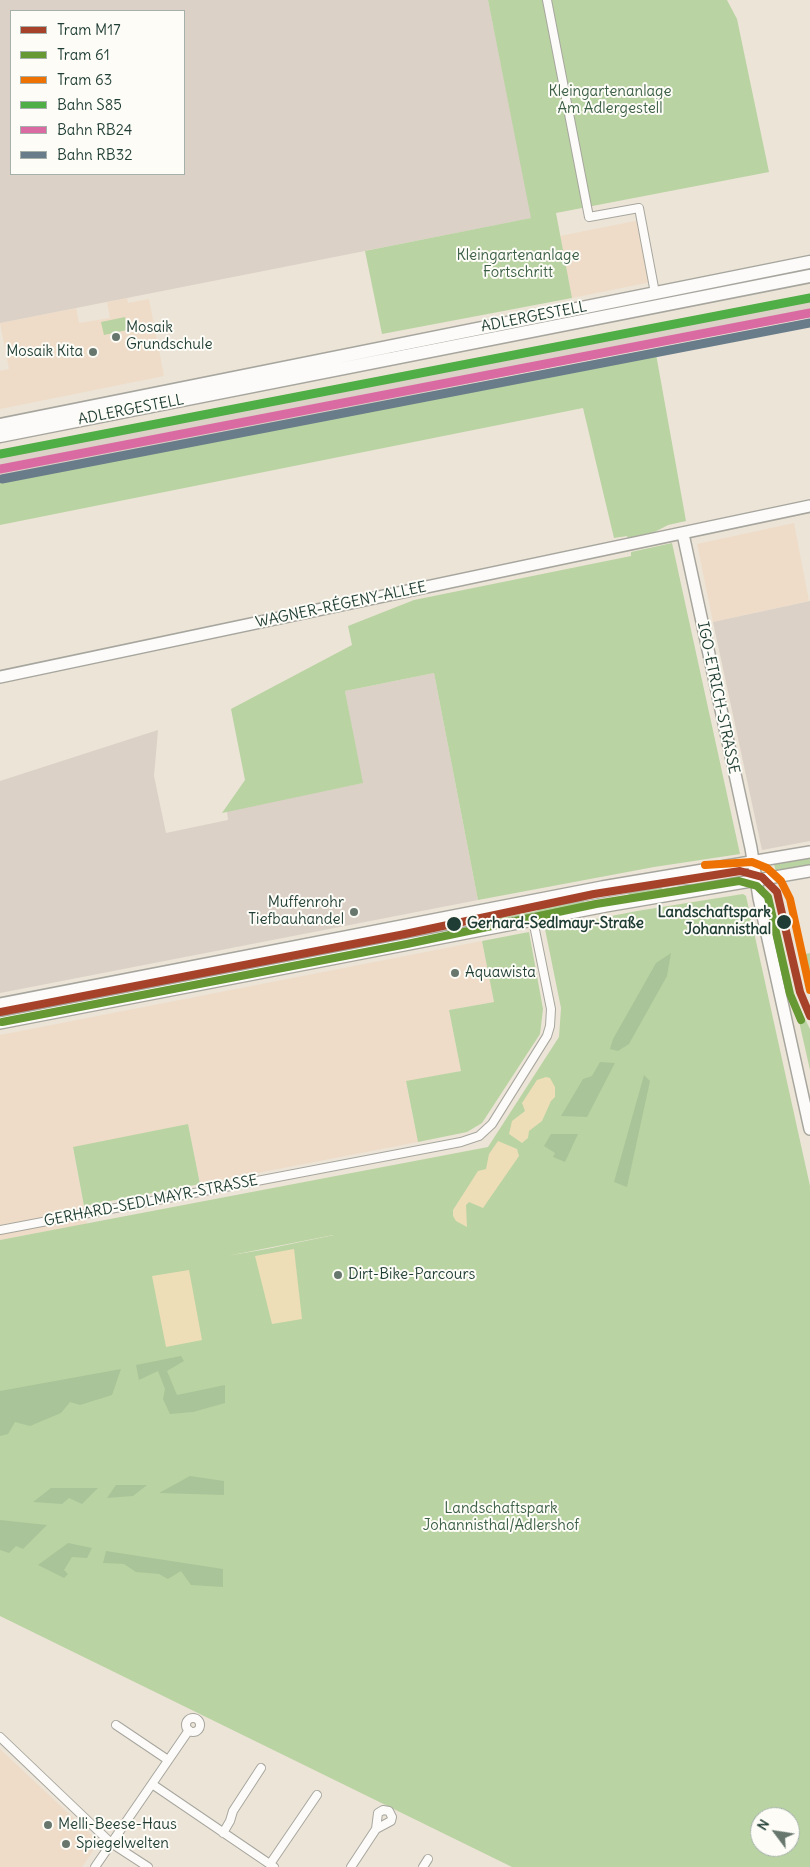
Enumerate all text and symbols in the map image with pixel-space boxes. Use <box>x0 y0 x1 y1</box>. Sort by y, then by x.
legend <box>10 10 185 175</box>
text: Tram M17 <box>57 20 121 39</box>
text: Tram 61 <box>57 45 110 64</box>
text: Tram 63 <box>57 70 112 89</box>
park label: Kleingartenanlage Am Adlergestell <box>548 83 672 118</box>
text: Bahn S85 <box>57 95 122 114</box>
text: Bahn RB24 <box>57 120 132 139</box>
text: Bahn RB32 <box>57 145 132 164</box>
park label: Kleingartenanlage Fortschritt <box>456 247 580 282</box>
street label: ADLERGESTELL <box>479 298 589 336</box>
place label: Mosaik Grundschule <box>126 319 212 354</box>
marker: Mosaik Grundschule <box>110 331 122 343</box>
place label: Mosaik Kita <box>6 343 83 361</box>
marker: Mosaik Kita <box>87 346 99 358</box>
street label: ADLERGESTELL <box>76 391 186 429</box>
street label: WAGNER-RÉGENY-ALLEE <box>254 578 428 632</box>
street label: IGO-ETRICH-STRASSE <box>693 620 743 776</box>
place label: Muffenrohr Tiefbauhandel <box>248 894 344 929</box>
place label: Landschaftspark Johannisthal <box>658 904 771 939</box>
marker: Muffenrohr Tiefbauhandel <box>348 906 360 918</box>
marker: Landschaftspark Johannisthal <box>775 913 793 931</box>
marker: Gerhard-Sedlmayr-Straße <box>445 915 463 933</box>
place label: Gerhard-Sedlmayr-Straße <box>467 915 644 933</box>
place label: Aquawista <box>465 964 536 982</box>
marker: Aquawista <box>449 967 461 979</box>
street label: GERHARD-SEDLMAYR-STRASSE <box>43 1171 259 1231</box>
place label: Dirt-Bike-Parcours <box>348 1266 475 1284</box>
marker: Dirt-Bike-Parcours <box>332 1269 344 1281</box>
park label: Landschaftspark Johannisthal/Adlershof <box>423 1500 579 1535</box>
north arrow <box>750 1807 800 1857</box>
place label: Melli-Beese-Haus <box>58 1816 177 1834</box>
text: N <box>753 1816 773 1834</box>
marker: Melli-Beese-Haus <box>42 1819 54 1831</box>
place label: Spiegelwelten <box>76 1835 169 1853</box>
marker: Spiegelwelten <box>60 1838 72 1850</box>

